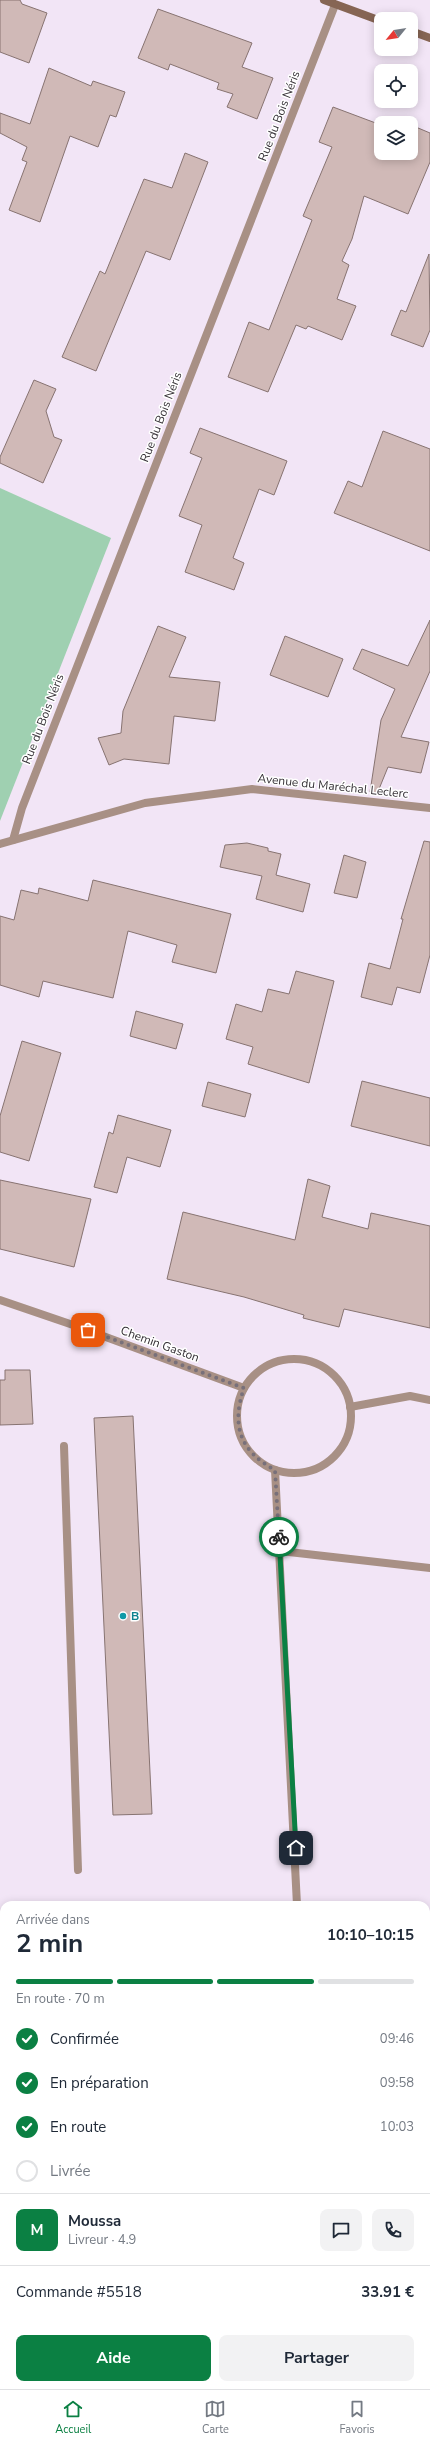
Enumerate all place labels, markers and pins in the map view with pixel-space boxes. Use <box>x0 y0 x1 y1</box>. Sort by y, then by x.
pin <box>71 1313 105 1347</box>
place label: B <box>131 1608 139 1624</box>
marker: B <box>118 1611 128 1621</box>
pin <box>279 1831 313 1865</box>

